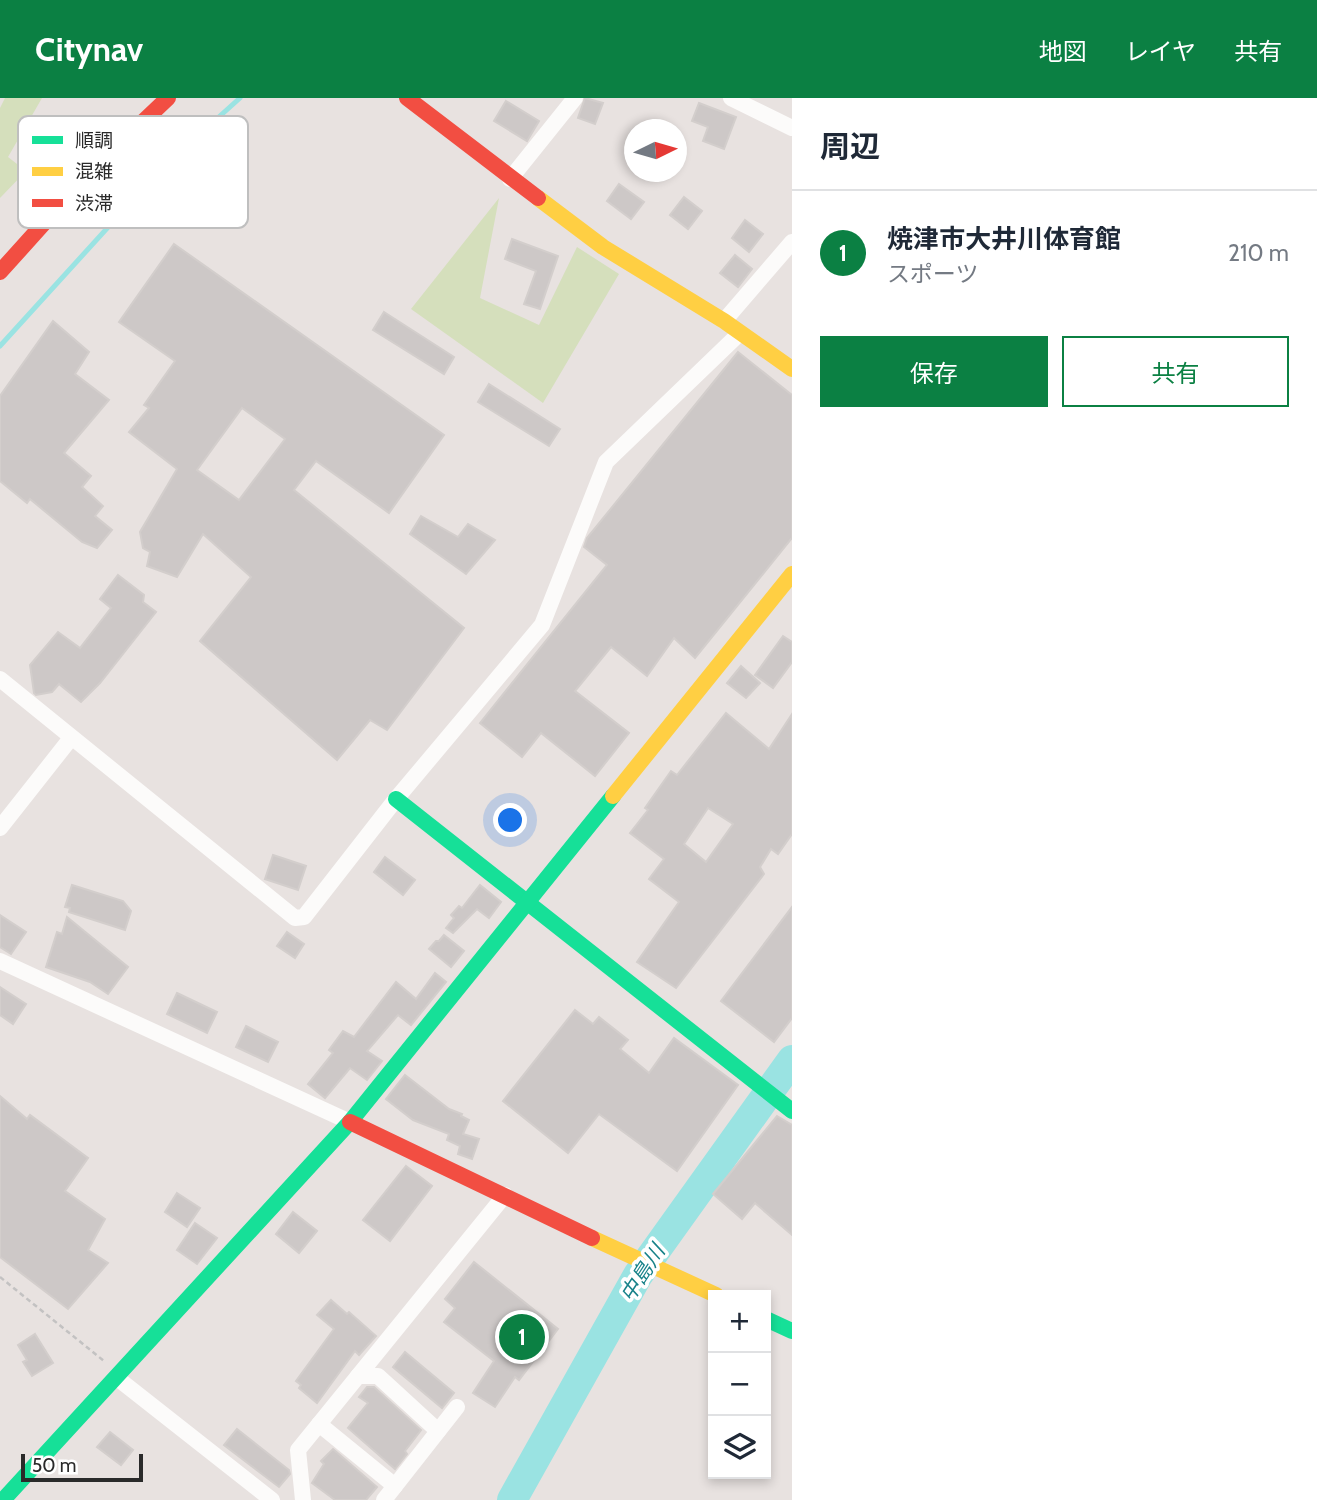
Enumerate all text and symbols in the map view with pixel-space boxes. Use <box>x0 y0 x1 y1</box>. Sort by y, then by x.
text: Citynav <box>35 29 143 69</box>
text: 地図 <box>1039 37 1087 66</box>
text: レイヤ <box>1125 37 1196 66</box>
text: 共有 <box>1234 37 1282 66</box>
legend <box>18 116 248 228</box>
north arrow <box>624 119 687 182</box>
text: 周辺 <box>820 128 880 165</box>
text: 順調 <box>75 129 113 152</box>
text: 混雑 <box>75 160 113 183</box>
text: 渋滞 <box>75 192 113 215</box>
text: 焼津市大井川体育館 <box>887 223 1121 255</box>
text: 1 <box>839 239 847 267</box>
text: 210 m <box>1228 239 1289 267</box>
text: スポーツ <box>887 260 979 288</box>
button: 保存 <box>820 336 1048 407</box>
button: 共有 <box>1062 336 1289 407</box>
your location <box>493 803 527 837</box>
water label: 中島川 <box>614 1238 671 1306</box>
map controls <box>708 1290 771 1479</box>
button: + <box>708 1290 771 1353</box>
pin: 1 <box>499 1311 545 1363</box>
button: − <box>708 1353 771 1416</box>
button: layers <box>708 1416 771 1479</box>
scale bar <box>21 1451 144 1483</box>
text: 50 m <box>32 1454 76 1477</box>

